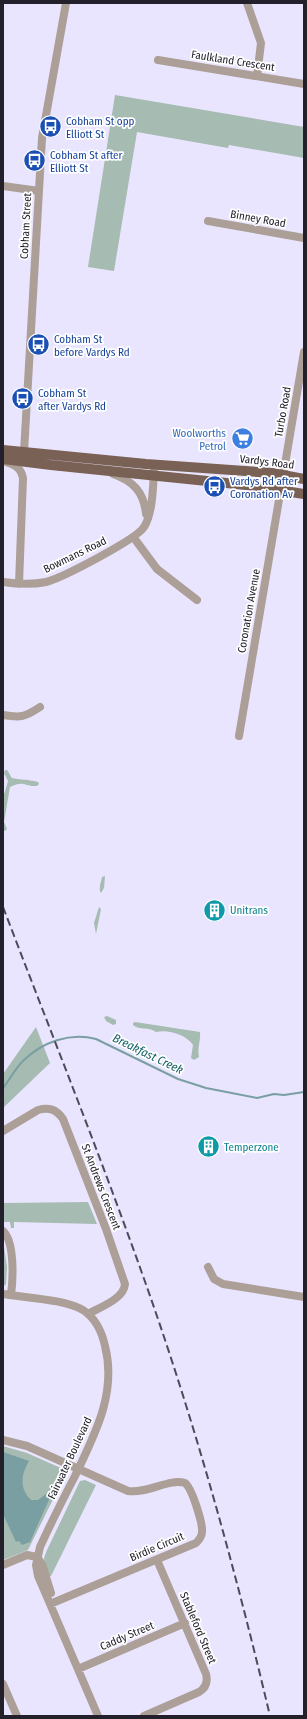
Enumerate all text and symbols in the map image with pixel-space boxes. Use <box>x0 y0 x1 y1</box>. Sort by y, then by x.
street label: Faulkland Crescent <box>190 48 276 74</box>
bus stop icon: Cobham St opp Elliott St <box>38 114 64 140</box>
place label: Cobham St opp Elliott St <box>66 115 135 141</box>
bus stop icon: Cobham St after Elliott St <box>22 148 48 174</box>
place label: Cobham St after Elliott St <box>50 149 122 175</box>
street label: Cobham Street <box>18 192 34 259</box>
street label: Binney Road <box>229 208 287 230</box>
bus stop icon: Cobham St before Vardys Rd <box>25 332 51 358</box>
place label: Cobham St before Vardys Rd <box>54 333 130 359</box>
bus stop icon: Cobham St after Vardys Rd <box>9 386 35 412</box>
street label: Turbo Road <box>272 386 294 438</box>
place label: Cobham St after Vardys Rd <box>38 387 106 413</box>
supermarket icon: Woolworths Petrol <box>229 426 255 452</box>
place label: Woolworths Petrol <box>172 427 226 453</box>
street label: Vardys Road <box>239 452 295 472</box>
bus stop icon: Vardys Rd after Coronation Av <box>201 474 227 500</box>
place label: Vardys Rd after Coronation Av <box>230 475 298 501</box>
street label: Bowmans Road <box>41 534 109 576</box>
street label: Coronation Avenue <box>235 568 263 654</box>
building icon: Unitrans <box>201 897 227 923</box>
place label: Unitrans <box>230 904 268 917</box>
water label: Breakfast Creek <box>111 1031 186 1077</box>
building icon: Temperzone <box>196 1134 222 1160</box>
place label: Temperzone <box>224 1141 279 1154</box>
street label: St Andrews Crescent <box>79 1142 124 1232</box>
street label: Fairwater Boulevard <box>45 1415 95 1501</box>
street label: Birdie Circuit <box>128 1530 186 1564</box>
street label: Stableford Street <box>177 1590 219 1666</box>
street label: Caddy Street <box>98 1619 156 1653</box>

